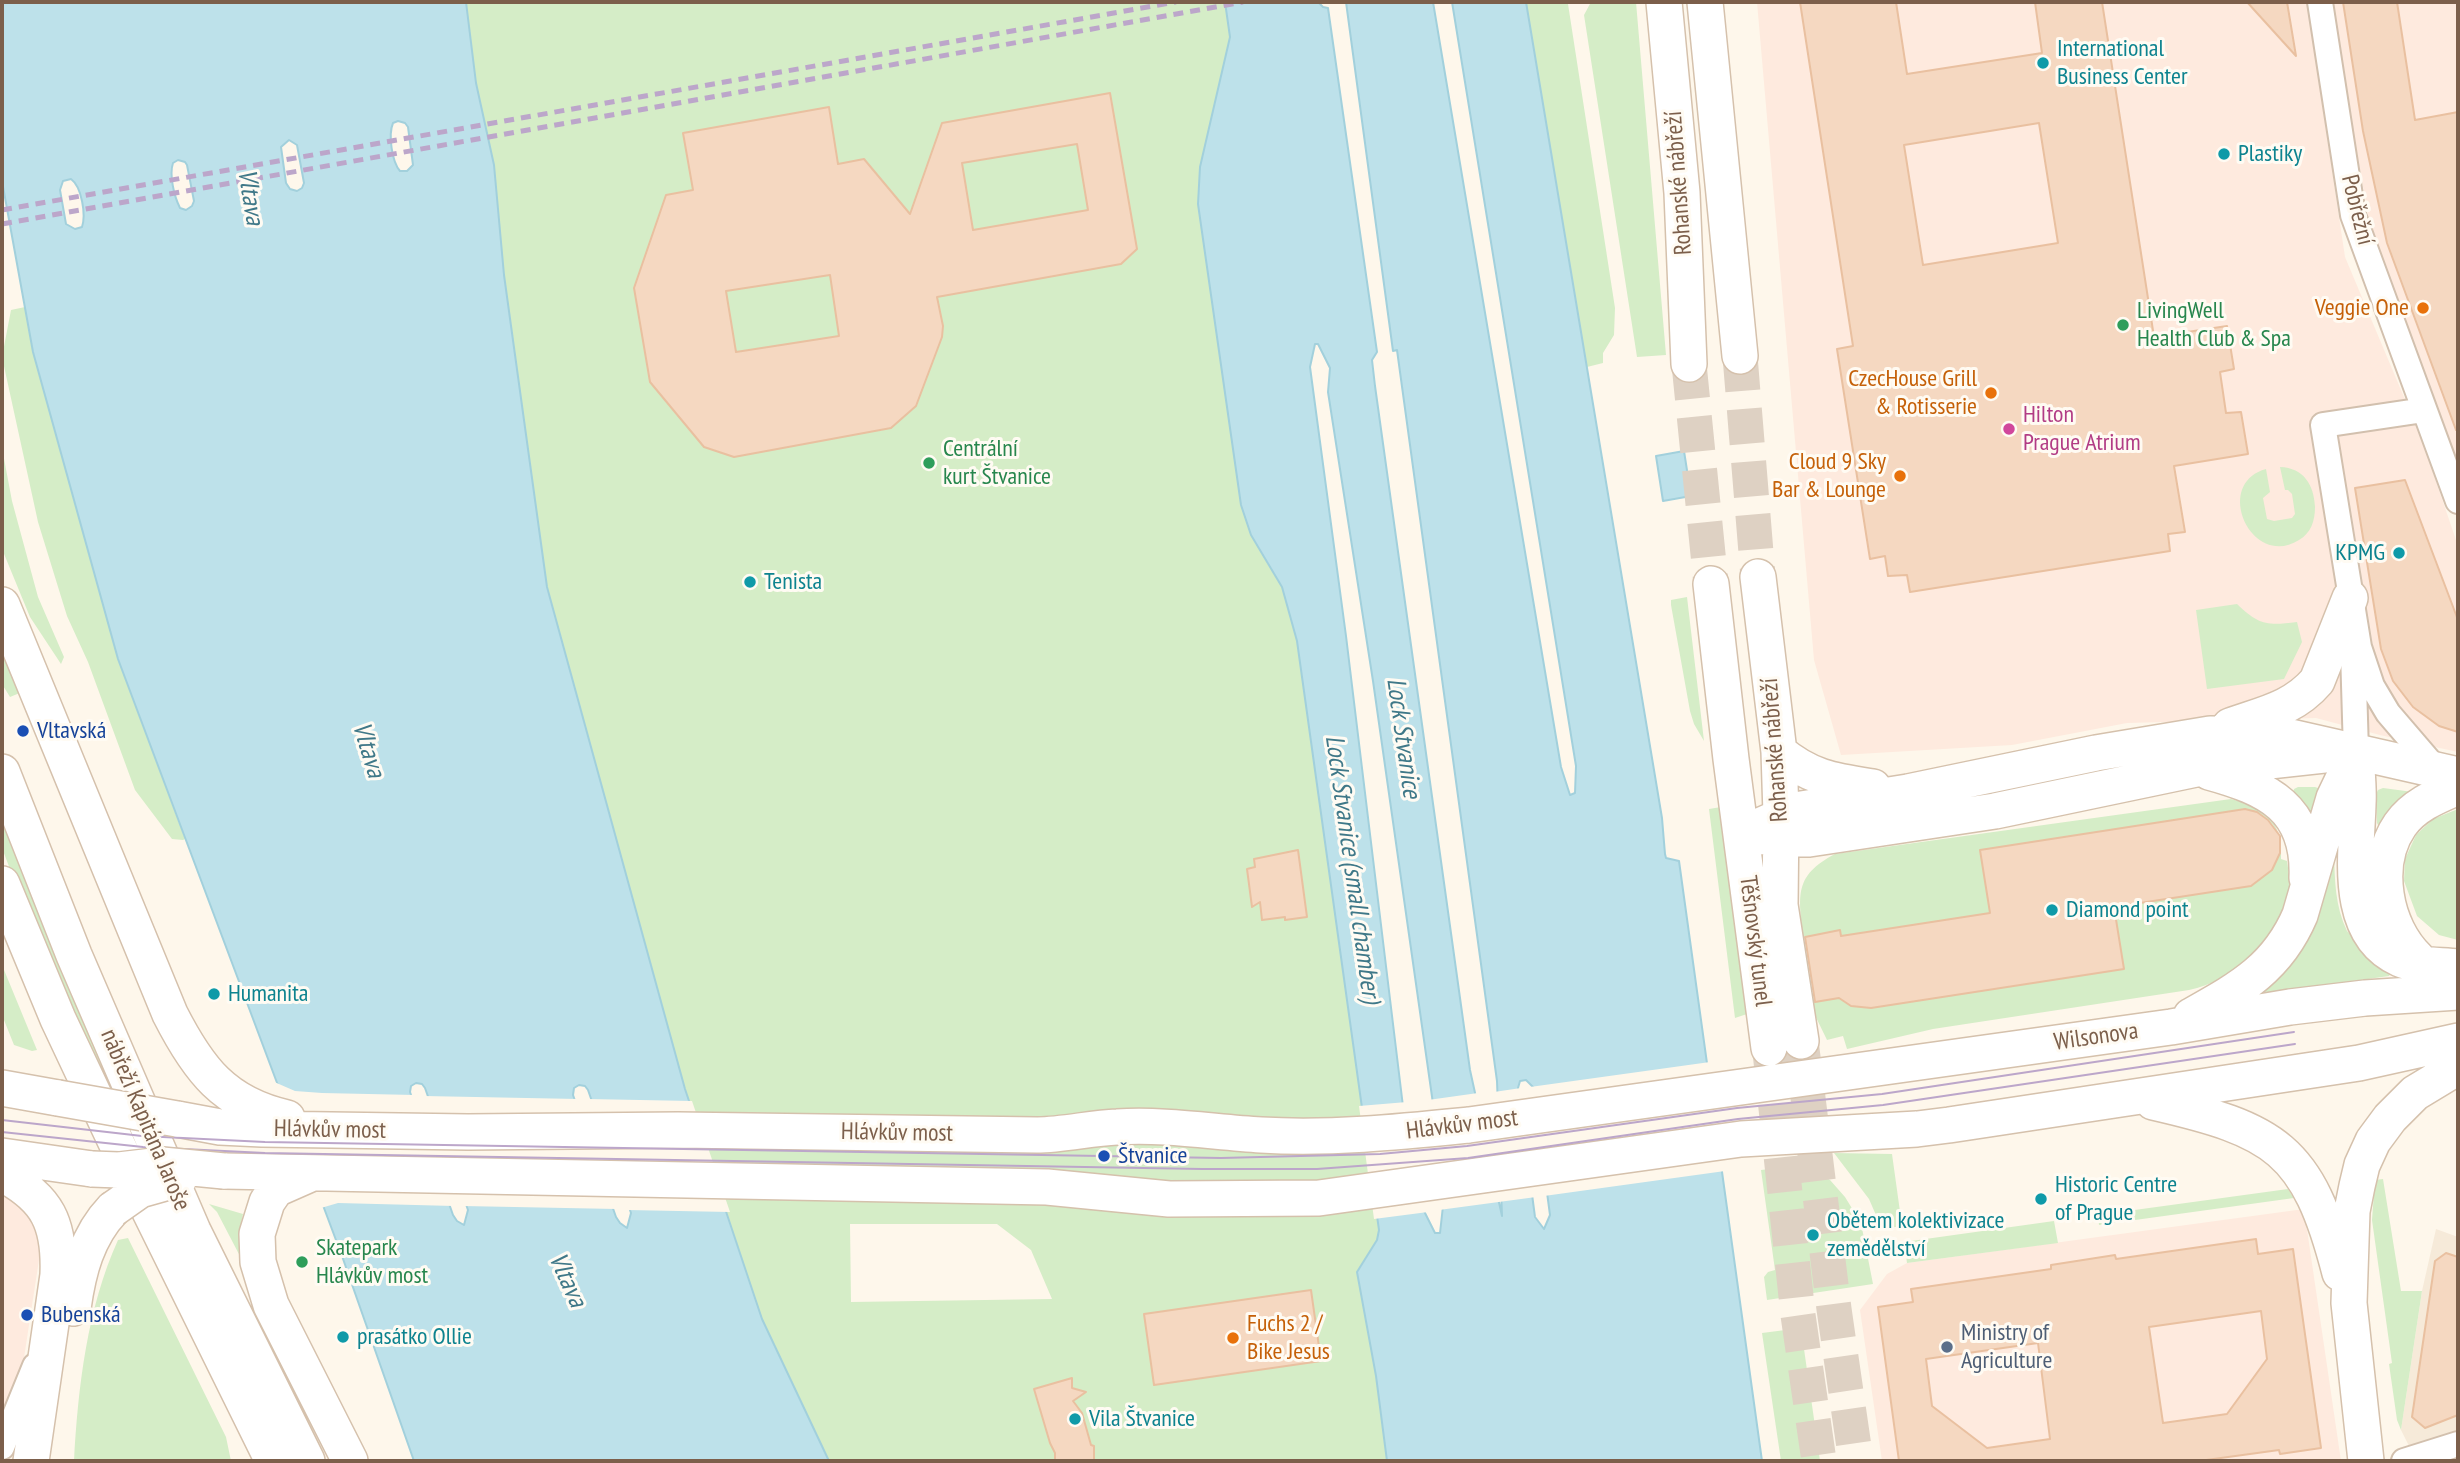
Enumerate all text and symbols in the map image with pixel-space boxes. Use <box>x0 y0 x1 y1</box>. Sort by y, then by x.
place label: International Business Center <box>2057 35 2187 91</box>
marker: International Business Center <box>2035 55 2051 71</box>
street label: Rohanské nábřeží <box>1660 110 1698 256</box>
place label: Plastiky <box>2238 140 2302 168</box>
marker: Plastiky <box>2216 146 2232 162</box>
water label: Vltava <box>230 167 270 227</box>
street label: Pobřežní <box>2334 172 2380 248</box>
place label: Veggie One <box>2315 294 2409 322</box>
place label: LivingWell Health Club & Spa <box>2137 297 2291 353</box>
marker: Veggie One <box>2415 300 2431 316</box>
marker: LivingWell Health Club & Spa <box>2115 317 2131 333</box>
place label: CzecHouse Grill & Rotisserie <box>1848 365 1977 421</box>
marker: CzecHouse Grill & Rotisserie <box>1983 385 1999 401</box>
place label: Hilton Prague Atrium <box>2023 401 2141 457</box>
marker: Hilton Prague Atrium <box>2001 421 2017 437</box>
place label: Centrální kurt Štvanice <box>943 435 1051 491</box>
place label: Cloud 9 Sky Bar & Lounge <box>1772 448 1886 504</box>
marker: Centrální kurt Štvanice <box>921 455 937 471</box>
marker: Cloud 9 Sky Bar & Lounge <box>1892 468 1908 484</box>
place label: KPMG <box>2335 539 2385 567</box>
marker: KPMG <box>2391 545 2407 561</box>
place label: Tenista <box>764 568 822 596</box>
marker: Tenista <box>742 574 758 590</box>
water label: Lock Stvanice <box>1379 676 1427 800</box>
street label: Rohanské nábřeží <box>1756 677 1794 823</box>
place label: Vltavská <box>37 717 106 745</box>
water label: Vltava <box>345 719 391 781</box>
marker: Vltavská <box>15 723 31 739</box>
water label: Lock Stvanice (small chamber) <box>1318 733 1386 1005</box>
street label: Těšnovský tunel <box>1733 874 1777 1008</box>
place label: Diamond point <box>2066 896 2189 924</box>
marker: Diamond point <box>2044 902 2060 918</box>
place label: Humanita <box>228 980 308 1008</box>
marker: Humanita <box>206 986 222 1002</box>
street label: Wilsonova <box>2052 1017 2140 1057</box>
street label: nábřeží Kapitána Jaroše <box>94 1025 196 1215</box>
street label: Hlávkův most <box>1405 1104 1519 1146</box>
street label: Hlávkův most <box>274 1115 386 1145</box>
street label: Hlávkův most <box>841 1118 953 1148</box>
place label: Štvanice <box>1118 1142 1187 1170</box>
marker: Štvanice <box>1096 1148 1112 1164</box>
place label: Historic Centre of Prague <box>2055 1171 2177 1227</box>
marker: Historic Centre of Prague <box>2033 1191 2049 1207</box>
place label: Obětem kolektivizace zemědělství <box>1827 1207 2004 1263</box>
marker: Obětem kolektivizace zemědělství <box>1805 1227 1821 1243</box>
place label: Skatepark Hlávkův most <box>316 1234 428 1290</box>
water label: Vltava <box>541 1248 593 1312</box>
marker: Skatepark Hlávkův most <box>294 1254 310 1270</box>
place label: Bubenská <box>41 1301 121 1329</box>
marker: Bubenská <box>19 1307 35 1323</box>
place label: Fuchs 2 / Bike Jesus <box>1247 1310 1330 1366</box>
place label: Ministry of Agriculture <box>1961 1319 2052 1375</box>
place label: prasátko Ollie <box>357 1323 472 1351</box>
marker: prasátko Ollie <box>335 1329 351 1345</box>
marker: Fuchs 2 / Bike Jesus <box>1225 1330 1241 1346</box>
marker: Ministry of Agriculture <box>1939 1339 1955 1355</box>
place label: Vila Štvanice <box>1089 1405 1195 1433</box>
marker: Vila Štvanice <box>1067 1411 1083 1427</box>

